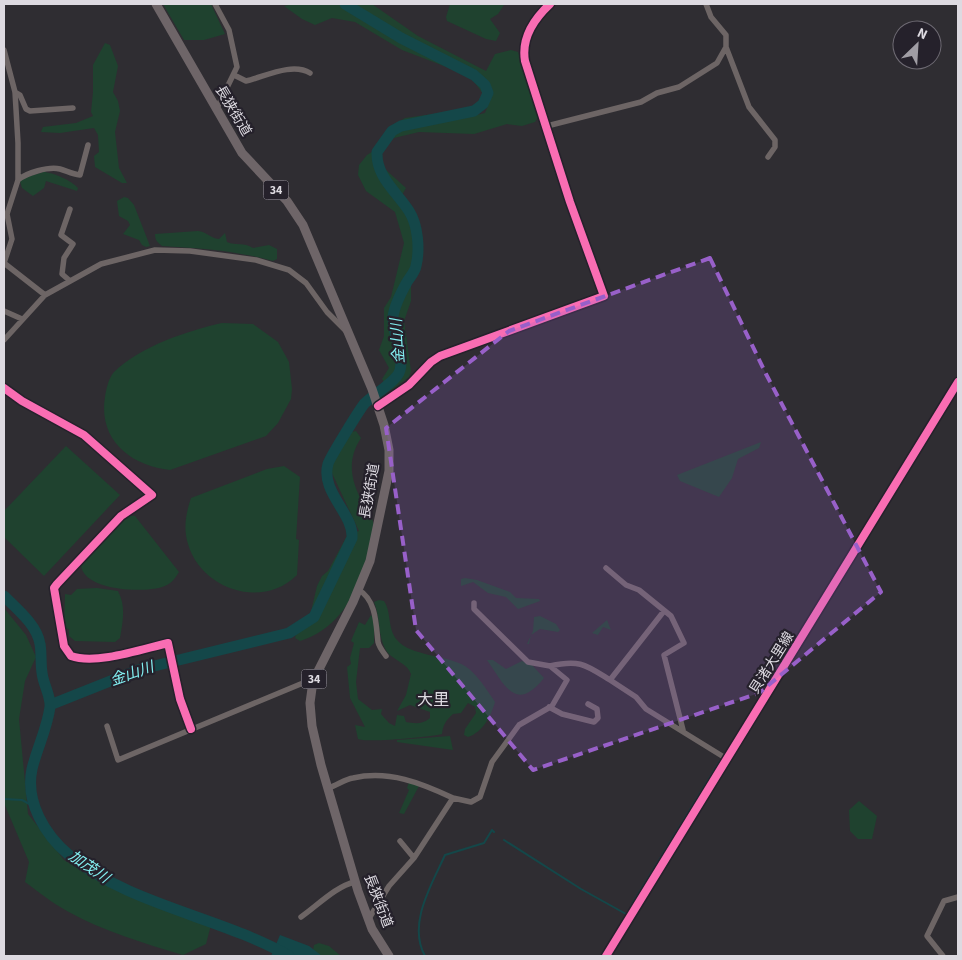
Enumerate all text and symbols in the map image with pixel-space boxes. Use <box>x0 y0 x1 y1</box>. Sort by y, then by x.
north arrow <box>892 20 942 70</box>
text: N <box>914 23 931 45</box>
street label: 長狭街道 <box>210 82 256 140</box>
road number: 34 <box>264 180 288 200</box>
water label: 金山川 <box>386 316 410 364</box>
street label: 長狭街道 <box>355 462 385 520</box>
street label: 貝渚大里線 <box>745 628 799 698</box>
water label: 金山川 <box>107 656 159 691</box>
road number: 34 <box>302 670 326 689</box>
district label: 大里 <box>417 689 449 711</box>
water label: 加茂川 <box>64 846 115 889</box>
street label: 長狭街道 <box>359 871 397 931</box>

